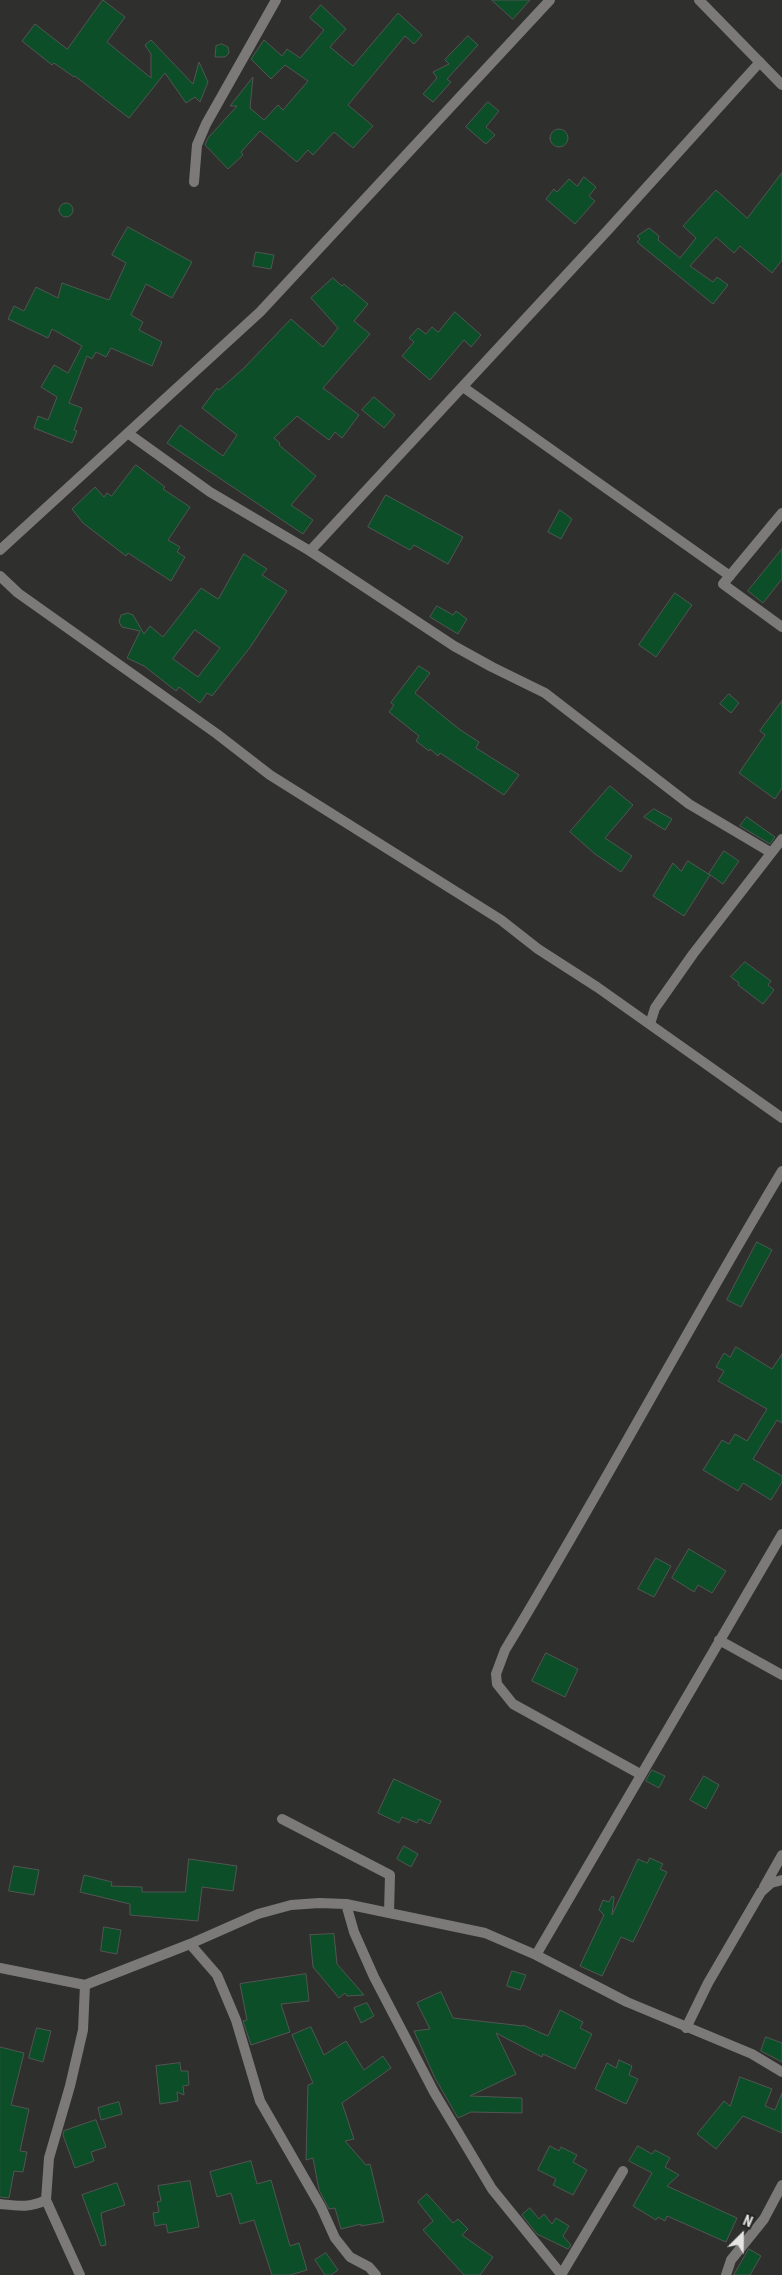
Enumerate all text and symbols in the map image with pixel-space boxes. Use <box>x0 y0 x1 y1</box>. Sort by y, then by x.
north arrow <box>717 2210 767 2260</box>
text: N <box>741 2212 755 2230</box>

